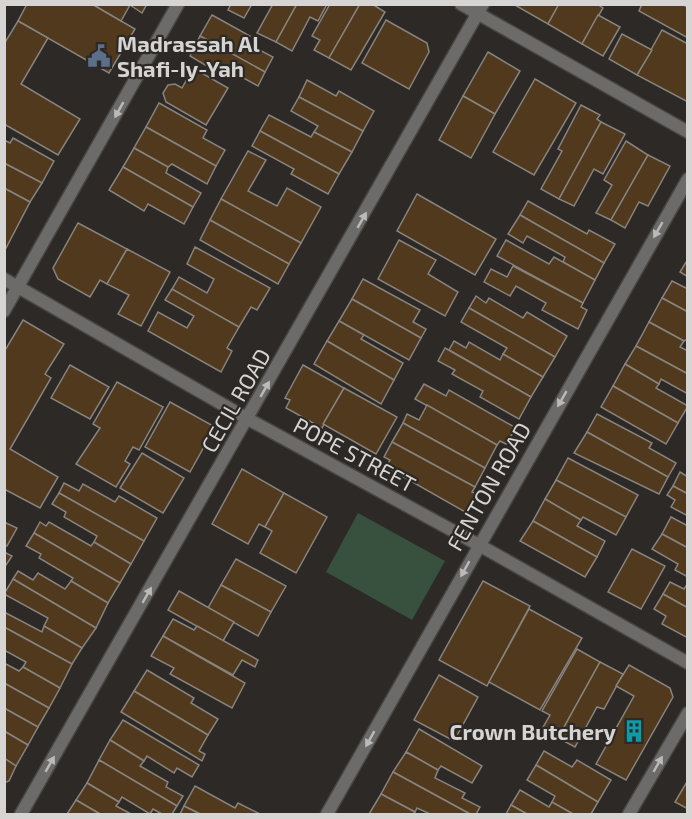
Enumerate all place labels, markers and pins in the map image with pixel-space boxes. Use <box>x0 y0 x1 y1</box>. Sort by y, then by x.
place label: Madrassah Al Shafi-Iy-Yah <box>117 30 260 82</box>
public building icon: Madrassah Al Shafi-Iy-Yah <box>86 43 112 69</box>
place label: Crown Butchery <box>449 718 617 745</box>
building icon: Crown Butchery <box>621 718 647 744</box>

